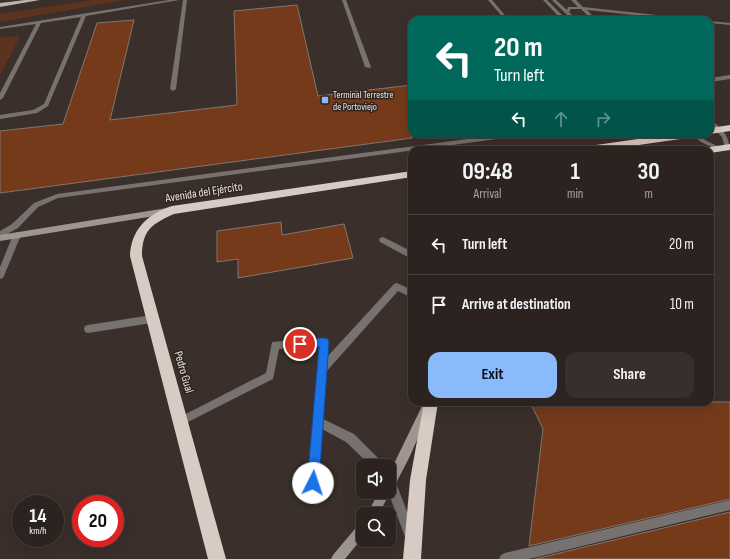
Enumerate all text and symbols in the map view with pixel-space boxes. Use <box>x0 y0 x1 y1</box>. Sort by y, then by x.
text: 20 m <box>494 31 543 64</box>
icon: left <box>428 32 480 84</box>
text: Turn left <box>494 65 545 86</box>
place label: Terminal Terrestre de Portoviejo <box>333 89 394 113</box>
marker: Terminal Terrestre de Portoviejo <box>320 95 330 105</box>
icon: left <box>508 108 530 130</box>
icon: ahead <box>550 108 572 130</box>
icon: right <box>592 108 614 130</box>
text: 09:48 <box>462 157 513 186</box>
text: 1 <box>571 157 580 186</box>
text: 30 <box>638 157 660 186</box>
street label: Avenida del Ejército <box>163 179 244 206</box>
text: Arrival <box>474 186 502 202</box>
text: min <box>567 186 583 202</box>
text: m <box>644 186 653 202</box>
icon: left <box>428 234 450 256</box>
text: Turn left <box>462 235 507 254</box>
text: 20 m <box>669 235 694 254</box>
icon: arrive <box>428 294 450 316</box>
text: Arrive at destination <box>462 295 571 314</box>
text: 10 m <box>670 295 694 314</box>
pin <box>283 327 317 361</box>
icon: arrive <box>289 333 311 355</box>
street label: Pedro Gual <box>170 349 197 395</box>
button: Exit <box>428 352 557 398</box>
button: Share <box>565 352 694 398</box>
map controls <box>356 459 396 547</box>
button: sound <box>356 459 396 499</box>
position arrow <box>292 462 334 504</box>
speed limit sign: 20 <box>72 495 124 547</box>
text: 14 <box>29 504 47 528</box>
button: search <box>356 507 396 547</box>
text: km/h <box>29 525 47 537</box>

